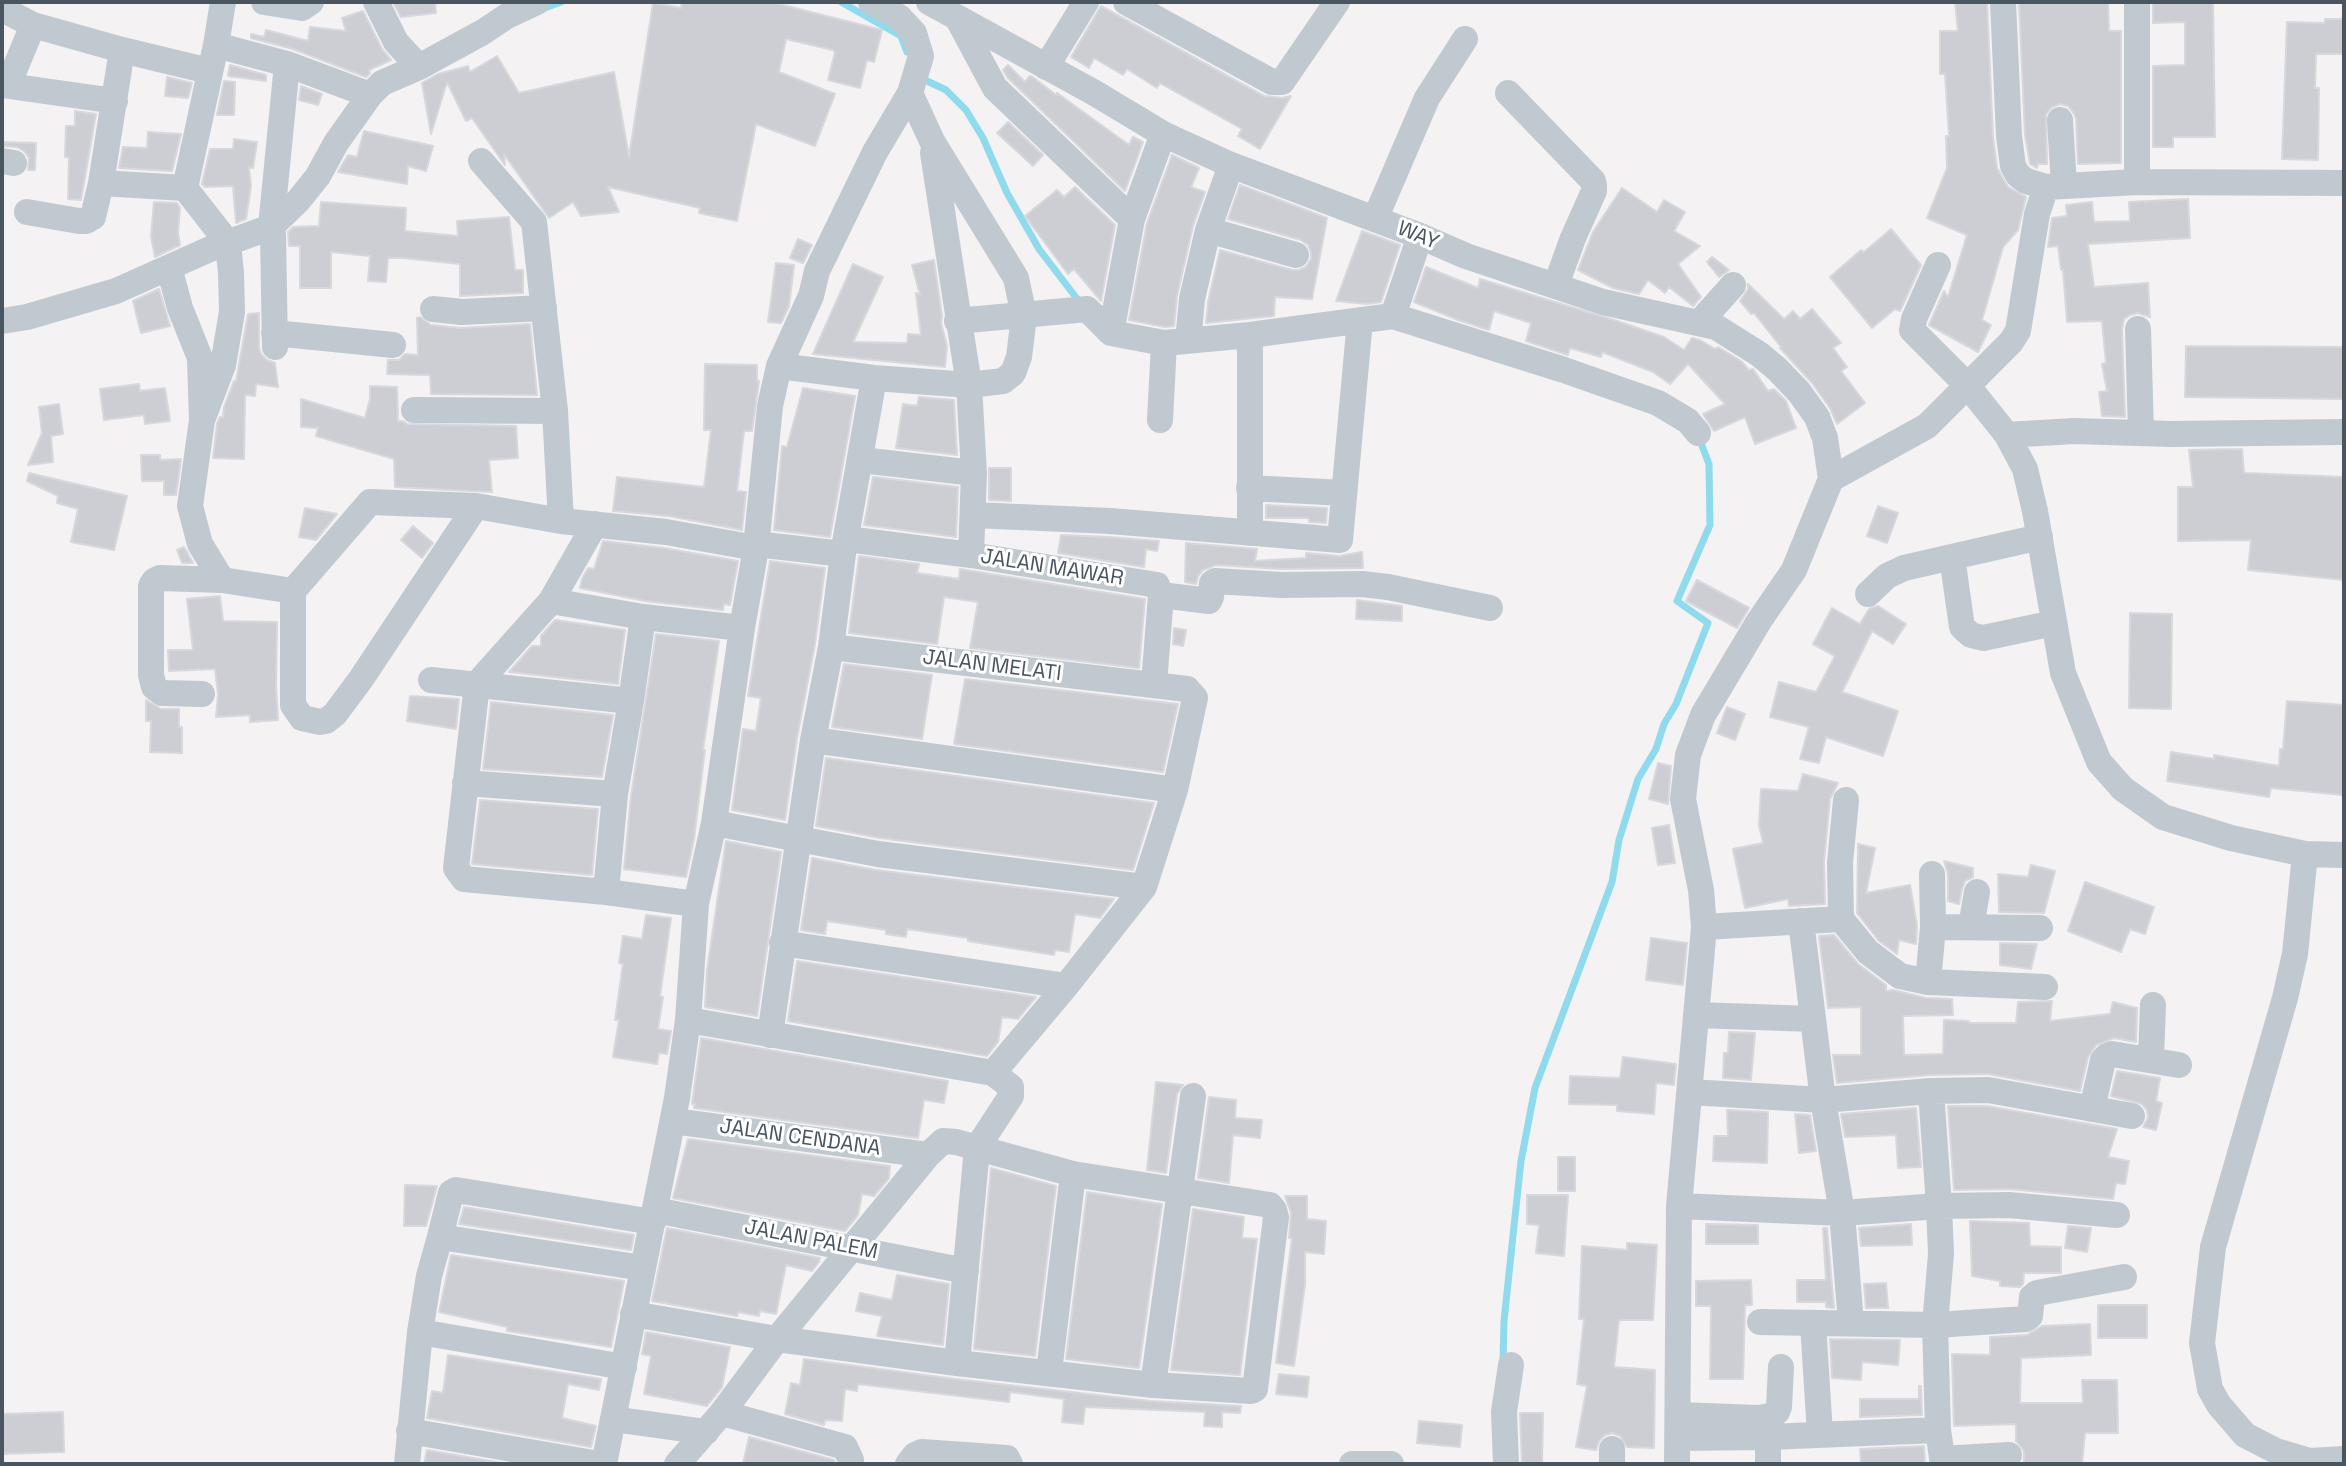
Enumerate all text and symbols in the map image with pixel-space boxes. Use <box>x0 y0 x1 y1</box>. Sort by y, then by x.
street label: WAY <box>1394 216 1442 256</box>
street label: JALAN MAWAR <box>979 544 1125 592</box>
street label: JALAN MELATI <box>921 645 1063 687</box>
street label: JALAN CENDANA <box>718 1114 882 1162</box>
street label: JALAN PALEM <box>742 1215 880 1265</box>

